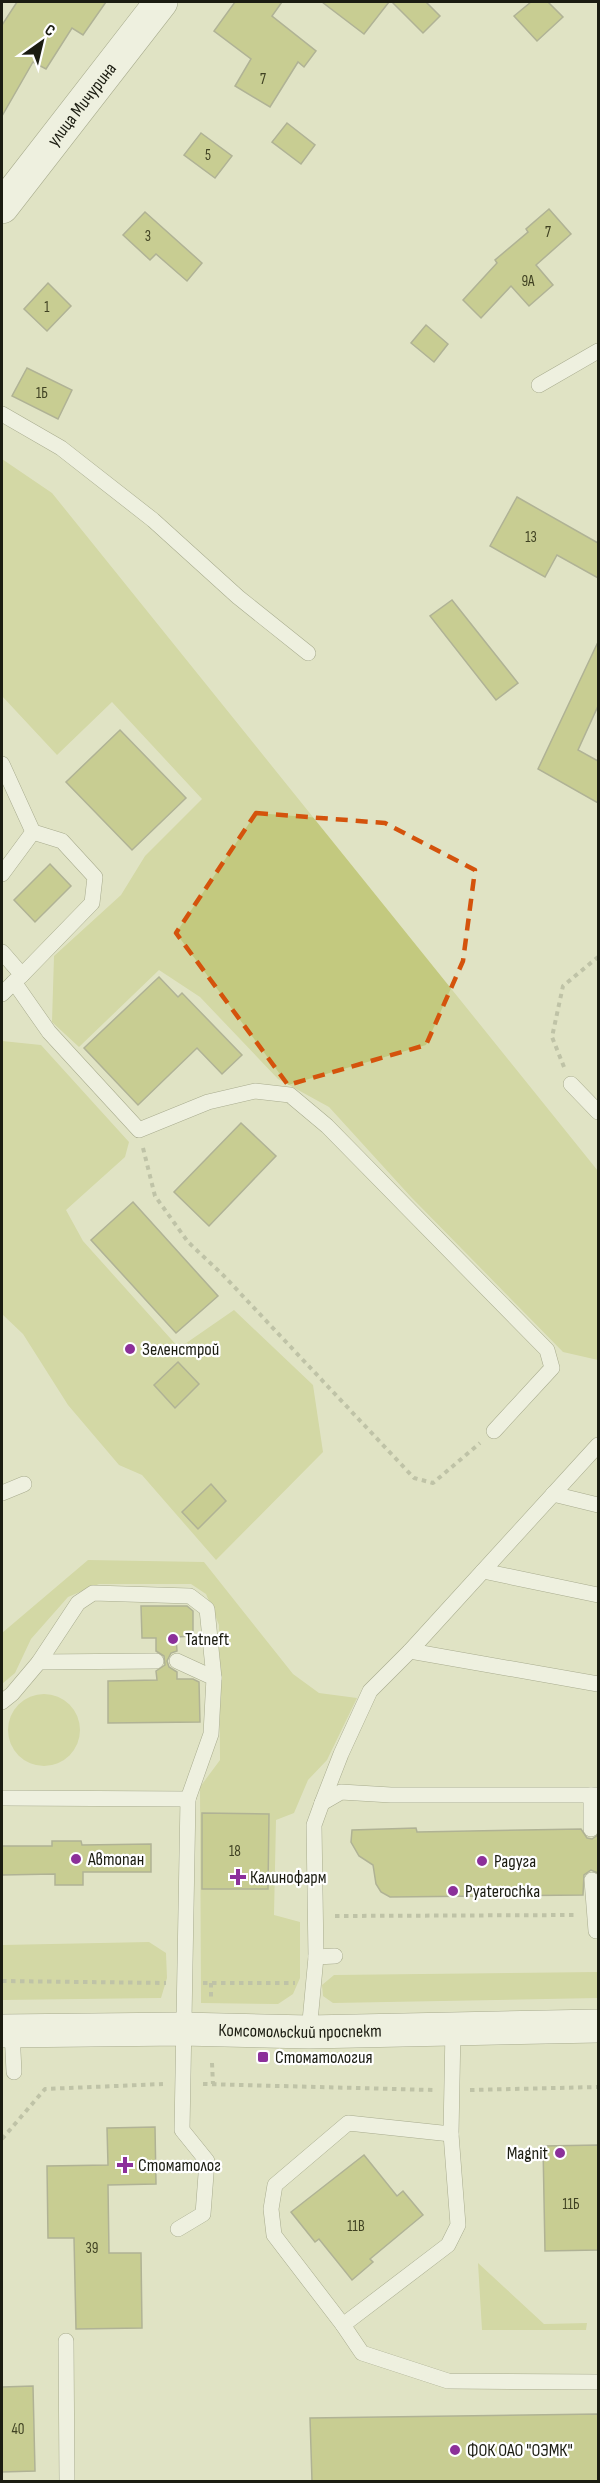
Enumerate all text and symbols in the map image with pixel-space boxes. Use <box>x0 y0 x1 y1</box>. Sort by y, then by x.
north arrow <box>12 12 72 72</box>
text: С <box>41 21 58 41</box>
street label: улица Мичурина <box>43 59 121 150</box>
house number: 7 <box>260 70 266 89</box>
house number: 5 <box>205 146 211 165</box>
house number: 7 <box>545 223 551 242</box>
house number: 3 <box>145 227 151 246</box>
house number: 9А <box>521 272 535 291</box>
house number: 1 <box>44 298 50 317</box>
house number: 1Б <box>36 384 48 403</box>
house number: 13 <box>525 528 537 547</box>
place label: Зеленстрой <box>142 1339 219 1360</box>
marker: Зеленстрой <box>123 1342 137 1356</box>
place label: Tatneft <box>185 1629 230 1650</box>
marker: Tatneft <box>166 1632 180 1646</box>
house number: 18 <box>229 1842 241 1861</box>
place label: Автопан <box>87 1849 144 1870</box>
place label: Радуга <box>494 1851 536 1872</box>
marker: Автопан <box>69 1852 83 1866</box>
marker: Радуга <box>475 1854 489 1868</box>
place label: Калинофарм <box>250 1867 327 1888</box>
marker: Калинофарм <box>231 1870 245 1884</box>
place label: Pyaterochka <box>465 1881 540 1902</box>
marker: Pyaterochka <box>446 1884 460 1898</box>
street label: Комсомольский проспект <box>218 2020 382 2043</box>
place label: Стоматология <box>275 2047 372 2068</box>
marker: Стоматология <box>256 2050 270 2064</box>
place label: Magnit <box>507 2143 548 2164</box>
marker: Magnit <box>553 2146 567 2160</box>
place label: Стоматолог <box>138 2155 221 2176</box>
marker: Стоматолог <box>116 2156 134 2174</box>
house number: 11Б <box>562 2195 580 2214</box>
house number: 11В <box>347 2217 365 2236</box>
house number: 39 <box>86 2239 98 2258</box>
house number: 40 <box>12 2420 24 2439</box>
place label: ФОК ОАО "ОЭМК" <box>467 2440 573 2461</box>
marker: ФОК ОАО "ОЭМК" <box>448 2443 462 2457</box>

